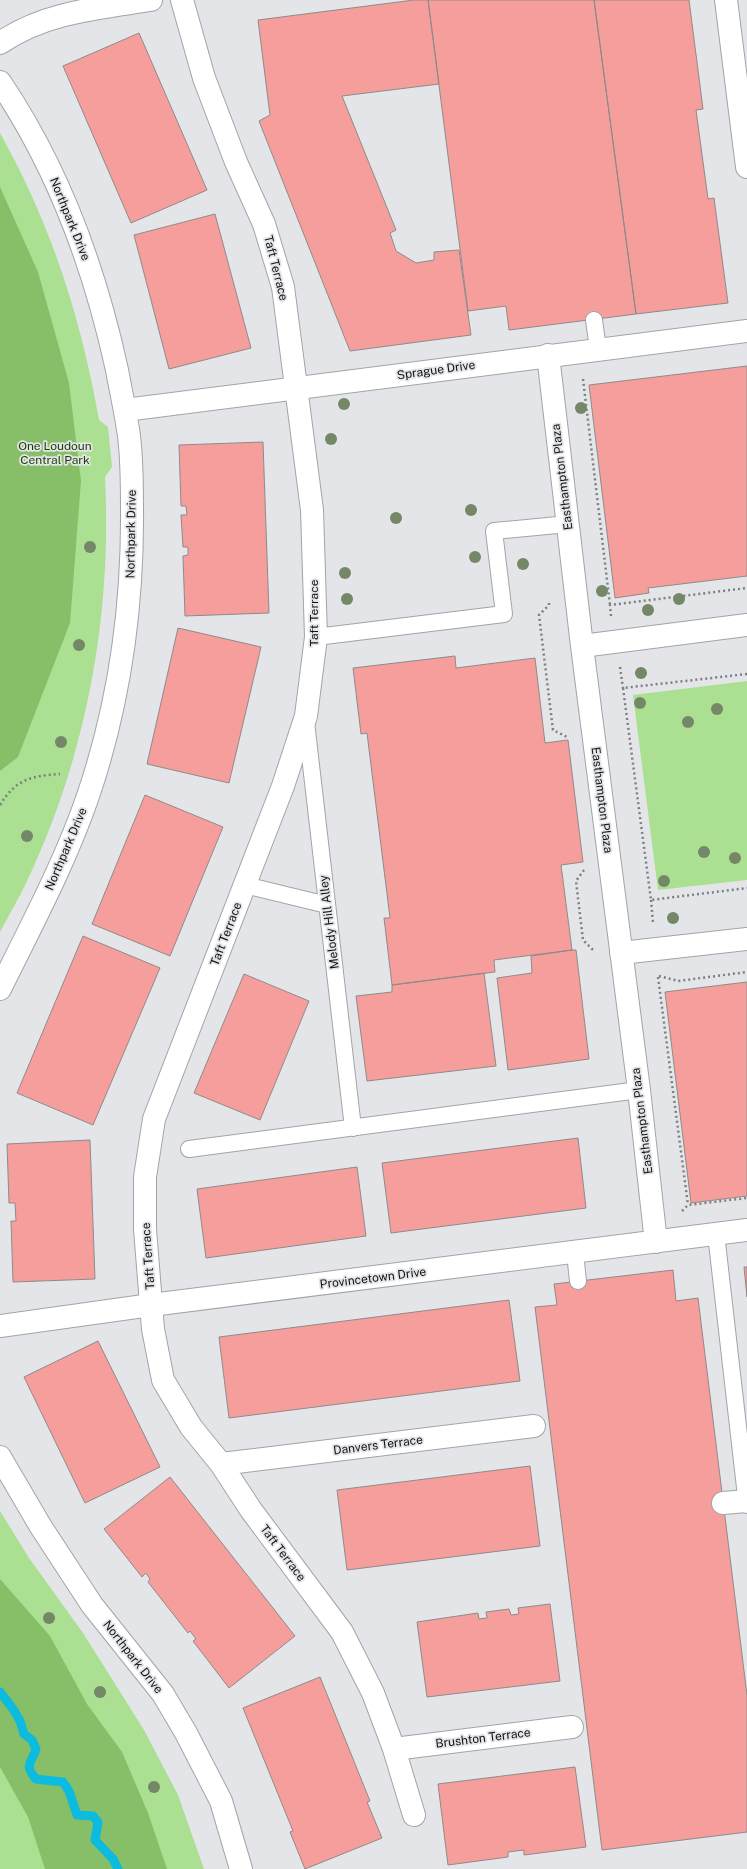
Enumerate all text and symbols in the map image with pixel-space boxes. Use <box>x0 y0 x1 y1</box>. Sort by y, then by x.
street label: Northpark Drive <box>47 175 93 263</box>
street label: Taft Terrace <box>261 234 291 302</box>
street label: Sprague Drive <box>396 358 476 382</box>
street label: Easthampton Plaza <box>549 423 575 531</box>
park label: One Loudoun Central Park <box>18 439 92 467</box>
street label: Northpark Drive <box>123 489 139 578</box>
street label: Taft Terrace <box>307 579 321 647</box>
street label: Easthampton Plaza <box>589 746 615 854</box>
street label: Northpark Drive <box>42 805 90 893</box>
street label: Melody Hill Alley <box>316 874 342 970</box>
street label: Taft Terrace <box>207 900 245 968</box>
street label: Easthampton Plaza <box>629 1067 655 1175</box>
street label: Taft Terrace <box>139 1222 157 1290</box>
street label: Provincetown Drive <box>319 1265 427 1291</box>
street label: Danvers Terrace <box>332 1433 424 1457</box>
street label: Taft Terrace <box>257 1522 309 1584</box>
street label: Northpark Drive <box>100 1618 166 1696</box>
street label: Brushton Terrace <box>435 1725 532 1751</box>

